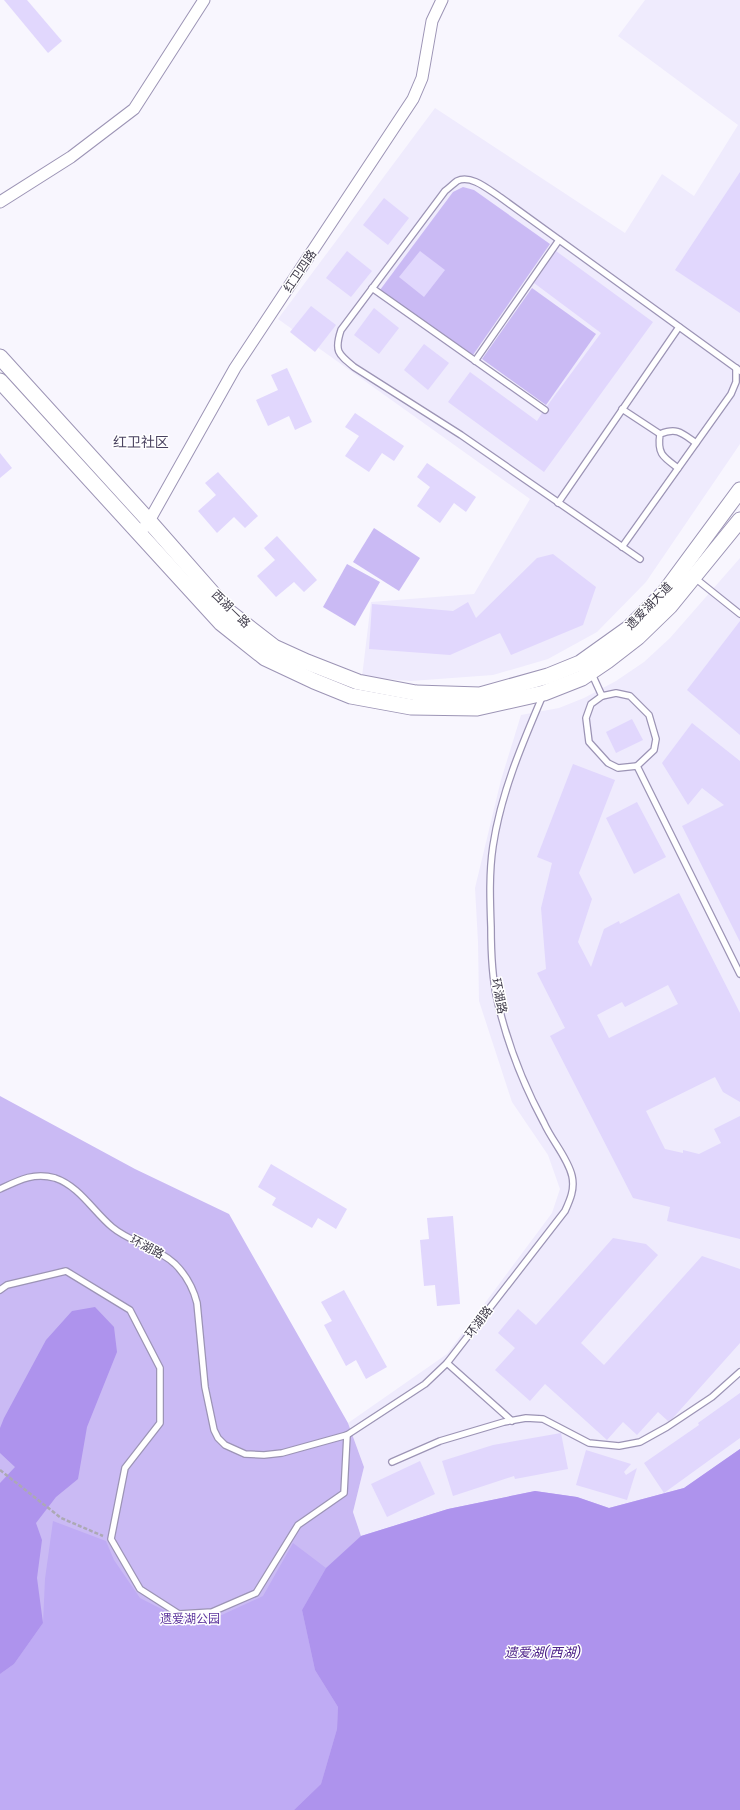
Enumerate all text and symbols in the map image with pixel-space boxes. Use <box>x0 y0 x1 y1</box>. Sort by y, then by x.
street label: 红卫四路 <box>279 246 320 295</box>
district label: 红卫社区 <box>113 432 169 452</box>
street label: 遗爱湖大道 <box>622 578 676 633</box>
street label: 西湖一路 <box>208 586 255 631</box>
street label: 环湖路 <box>488 977 511 1015</box>
street label: 环湖路 <box>127 1231 167 1263</box>
street label: 环湖路 <box>461 1302 496 1341</box>
park label: 遗爱湖公园 <box>160 1610 220 1627</box>
water label: 遗爱湖(西湖) <box>505 1643 581 1662</box>

